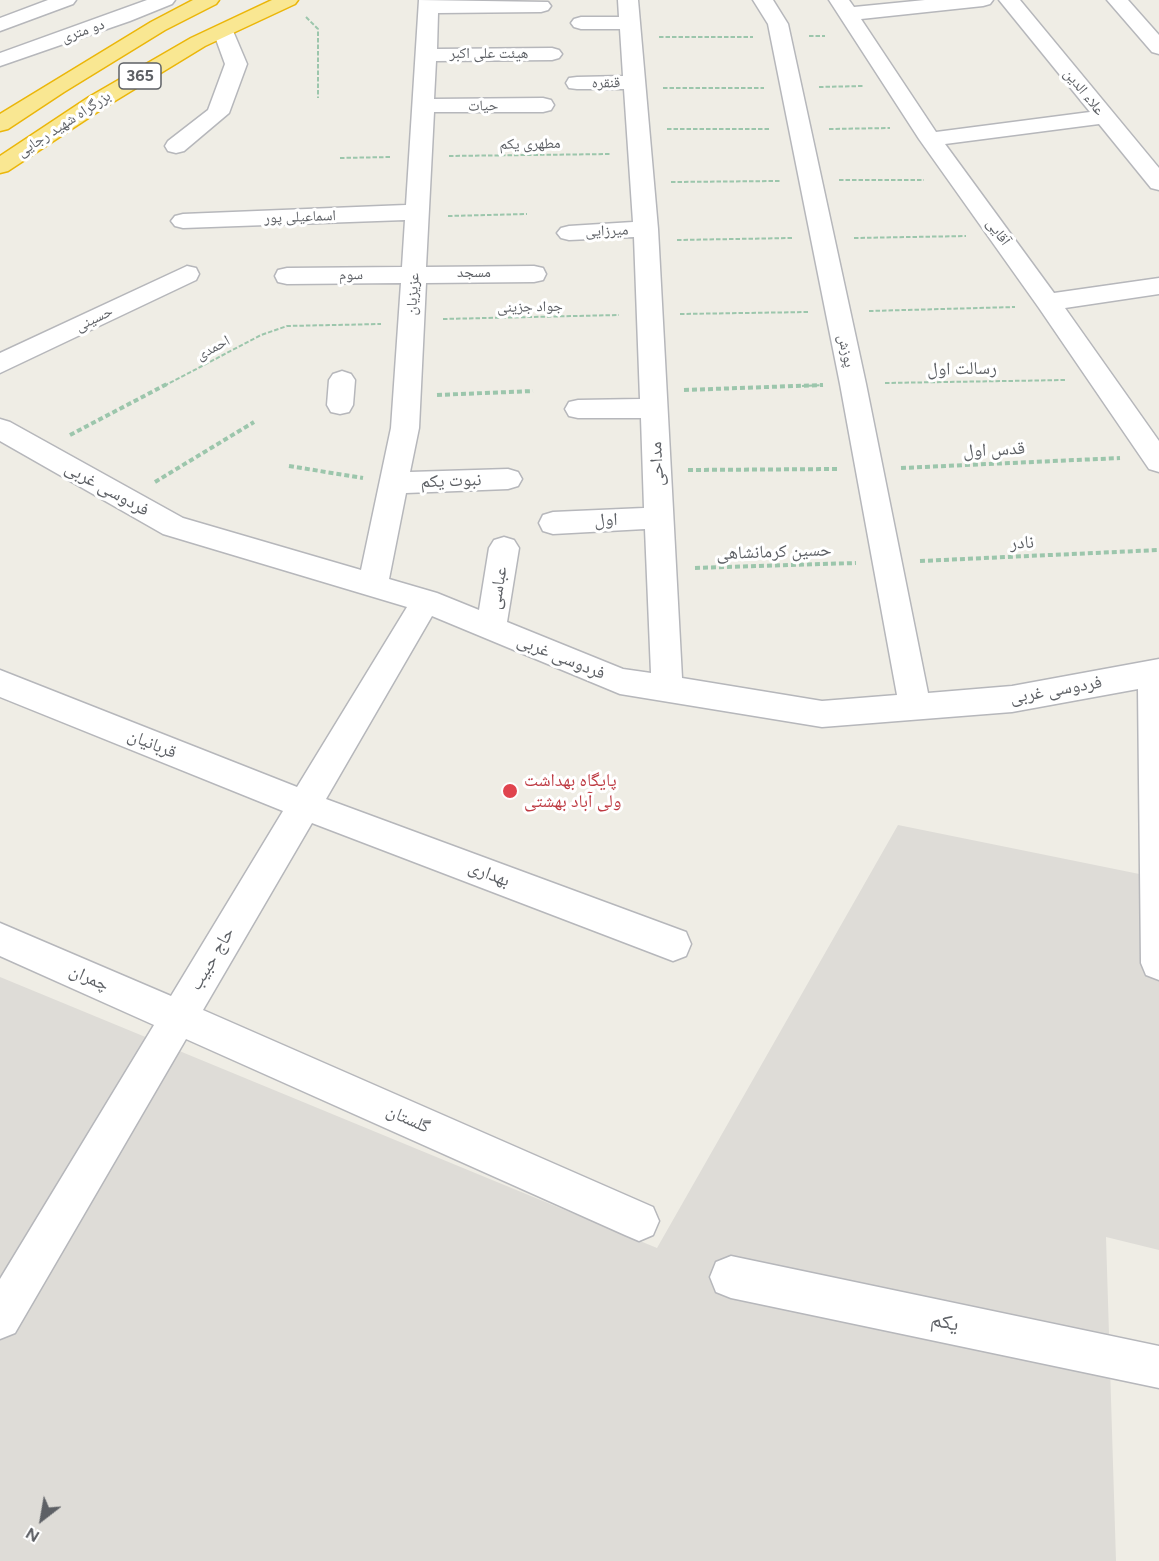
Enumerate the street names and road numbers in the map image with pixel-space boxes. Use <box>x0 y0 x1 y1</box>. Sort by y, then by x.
street label: دو متری <box>59 15 107 47</box>
street label: هیئت علی اکبر <box>450 45 528 63</box>
road number: 365 <box>119 63 161 89</box>
street label: علاء الدین <box>1060 65 1108 119</box>
street label: قنقره <box>592 74 620 92</box>
street label: بزرگراه شهید رجایی <box>14 87 114 161</box>
street label: حیات <box>468 97 498 115</box>
street label: مطهری یکم <box>499 134 561 154</box>
street label: اسماعیلی پور <box>264 207 336 227</box>
street label: آقایی <box>982 215 1014 249</box>
street label: میرزایی <box>585 221 629 241</box>
street label: مسجد <box>457 264 491 282</box>
street label: سوم <box>339 266 363 284</box>
street label: عزیزیان <box>403 272 423 316</box>
street label: جواد جزینی <box>497 297 563 317</box>
street label: حسینی <box>72 302 116 336</box>
street label: احمدی <box>193 332 233 364</box>
street label: پوزش <box>834 333 858 369</box>
street label: رسالت اول <box>927 358 997 380</box>
street label: قدس اول <box>962 438 1026 462</box>
street label: مداحی <box>645 441 669 487</box>
street label: فردوسی غربی <box>61 457 153 521</box>
street label: نبوت یکم <box>420 469 482 493</box>
street label: اول <box>594 509 618 531</box>
street label: نادر <box>1009 532 1035 554</box>
street label: حسین کرمانشاهی <box>716 539 832 565</box>
street label: عباسی <box>484 565 512 611</box>
street label: فردوسی غربی <box>514 630 608 684</box>
street label: فردوسی غربی <box>1008 671 1104 709</box>
street label: قربانیان <box>124 724 180 764</box>
street label: بهداری <box>465 856 513 892</box>
street label: حاج حبیب <box>185 924 239 994</box>
street label: چمران <box>66 960 112 996</box>
street label: گلستان <box>383 1100 433 1138</box>
street label: یکم <box>929 1307 961 1337</box>

